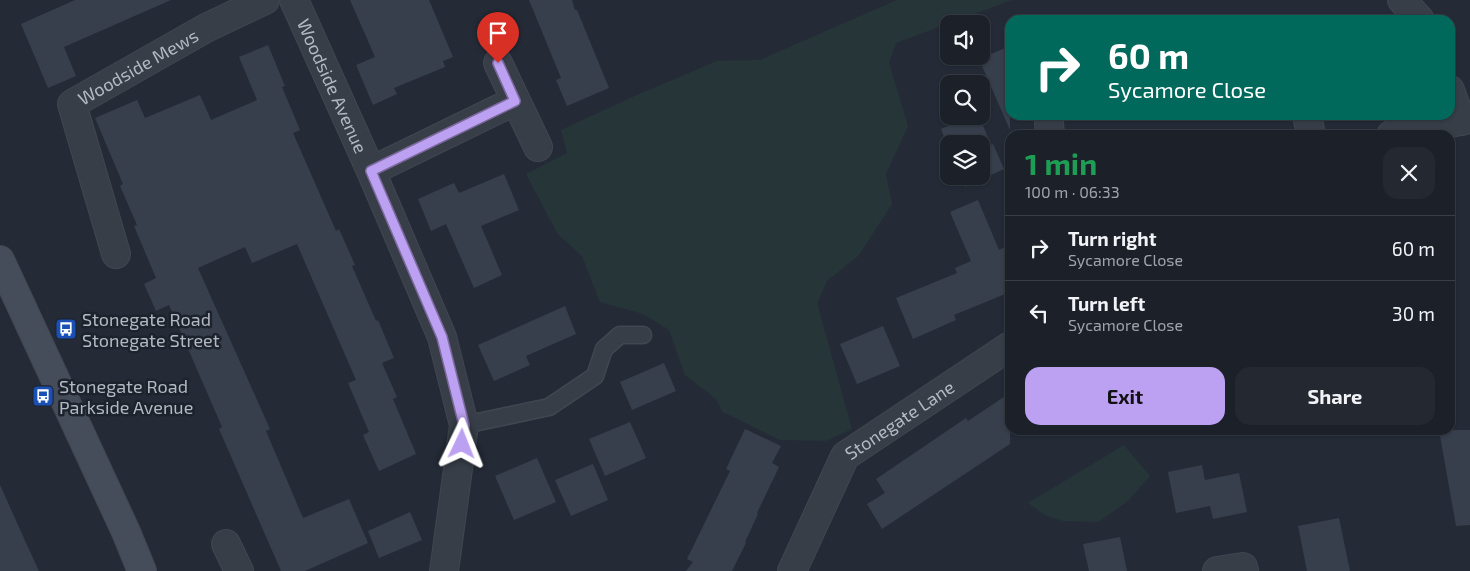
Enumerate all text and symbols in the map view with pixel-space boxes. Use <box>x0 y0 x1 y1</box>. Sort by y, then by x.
pin <box>477 12 519 63</box>
street label: Woodside Avenue <box>293 15 372 156</box>
map controls <box>940 15 990 185</box>
button: sound <box>940 15 990 65</box>
icon: arrive <box>484 19 512 47</box>
street label: Woodside Mews <box>74 24 202 109</box>
text: 60 m <box>1108 34 1189 76</box>
icon: right <box>1025 35 1090 100</box>
button: search <box>940 75 990 125</box>
text: Sycamore Close <box>1108 76 1266 102</box>
button: layers <box>940 135 990 185</box>
text: 1 min <box>1025 145 1097 181</box>
button: close <box>1383 147 1435 199</box>
text: 100 m · 06:33 <box>1025 182 1120 201</box>
text: Turn right <box>1068 227 1156 250</box>
icon: right <box>1025 234 1053 262</box>
text: 60 m <box>1392 237 1435 260</box>
text: Sycamore Close <box>1068 250 1183 269</box>
text: Turn left <box>1068 292 1145 315</box>
icon: left <box>1025 299 1053 327</box>
text: 30 m <box>1392 302 1435 325</box>
place label: Stonegate Road Stonegate Street <box>82 308 220 351</box>
text: Sycamore Close <box>1068 315 1183 334</box>
bus stop icon: Stonegate Road Stonegate Street <box>54 317 78 341</box>
button: Exit <box>1025 367 1225 425</box>
button: Share <box>1235 367 1435 425</box>
place label: Stonegate Road Parkside Avenue <box>59 375 193 418</box>
street label: Stonegate Lane <box>840 375 958 464</box>
bus stop icon: Stonegate Road Parkside Avenue <box>31 384 55 408</box>
position arrow <box>435 417 487 469</box>

